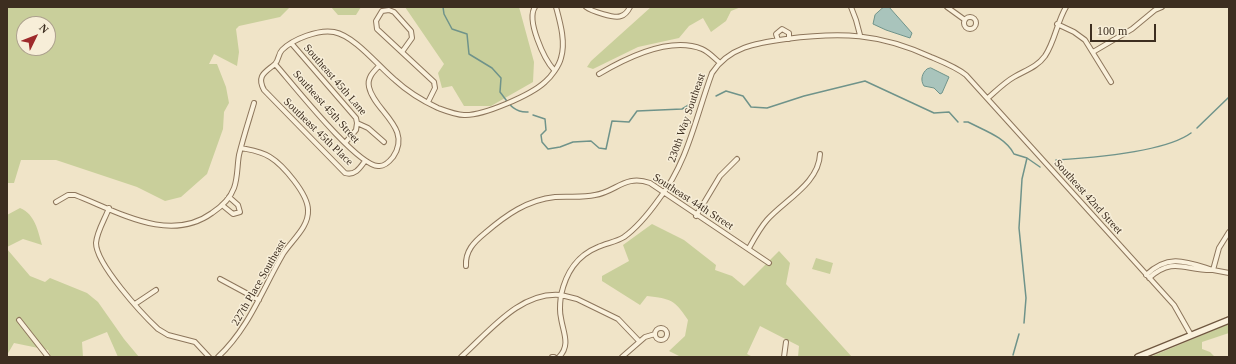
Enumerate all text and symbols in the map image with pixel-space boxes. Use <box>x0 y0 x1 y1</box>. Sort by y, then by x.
north arrow <box>16 16 56 56</box>
scale bar <box>1092 16 1158 42</box>
text: N <box>37 21 51 35</box>
text: 100 m <box>1097 24 1127 38</box>
street label: Southeast 45th Lane <box>301 42 369 118</box>
street label: Southeast 45th Street <box>290 68 362 146</box>
street label: 230th Way Southeast <box>666 72 708 164</box>
street label: Southeast 45th Place <box>280 95 356 169</box>
street label: Southeast 42nd Street <box>1051 157 1125 237</box>
street label: Southeast 44th Street <box>650 171 736 233</box>
street label: 227th Place Southeast <box>229 238 289 328</box>

